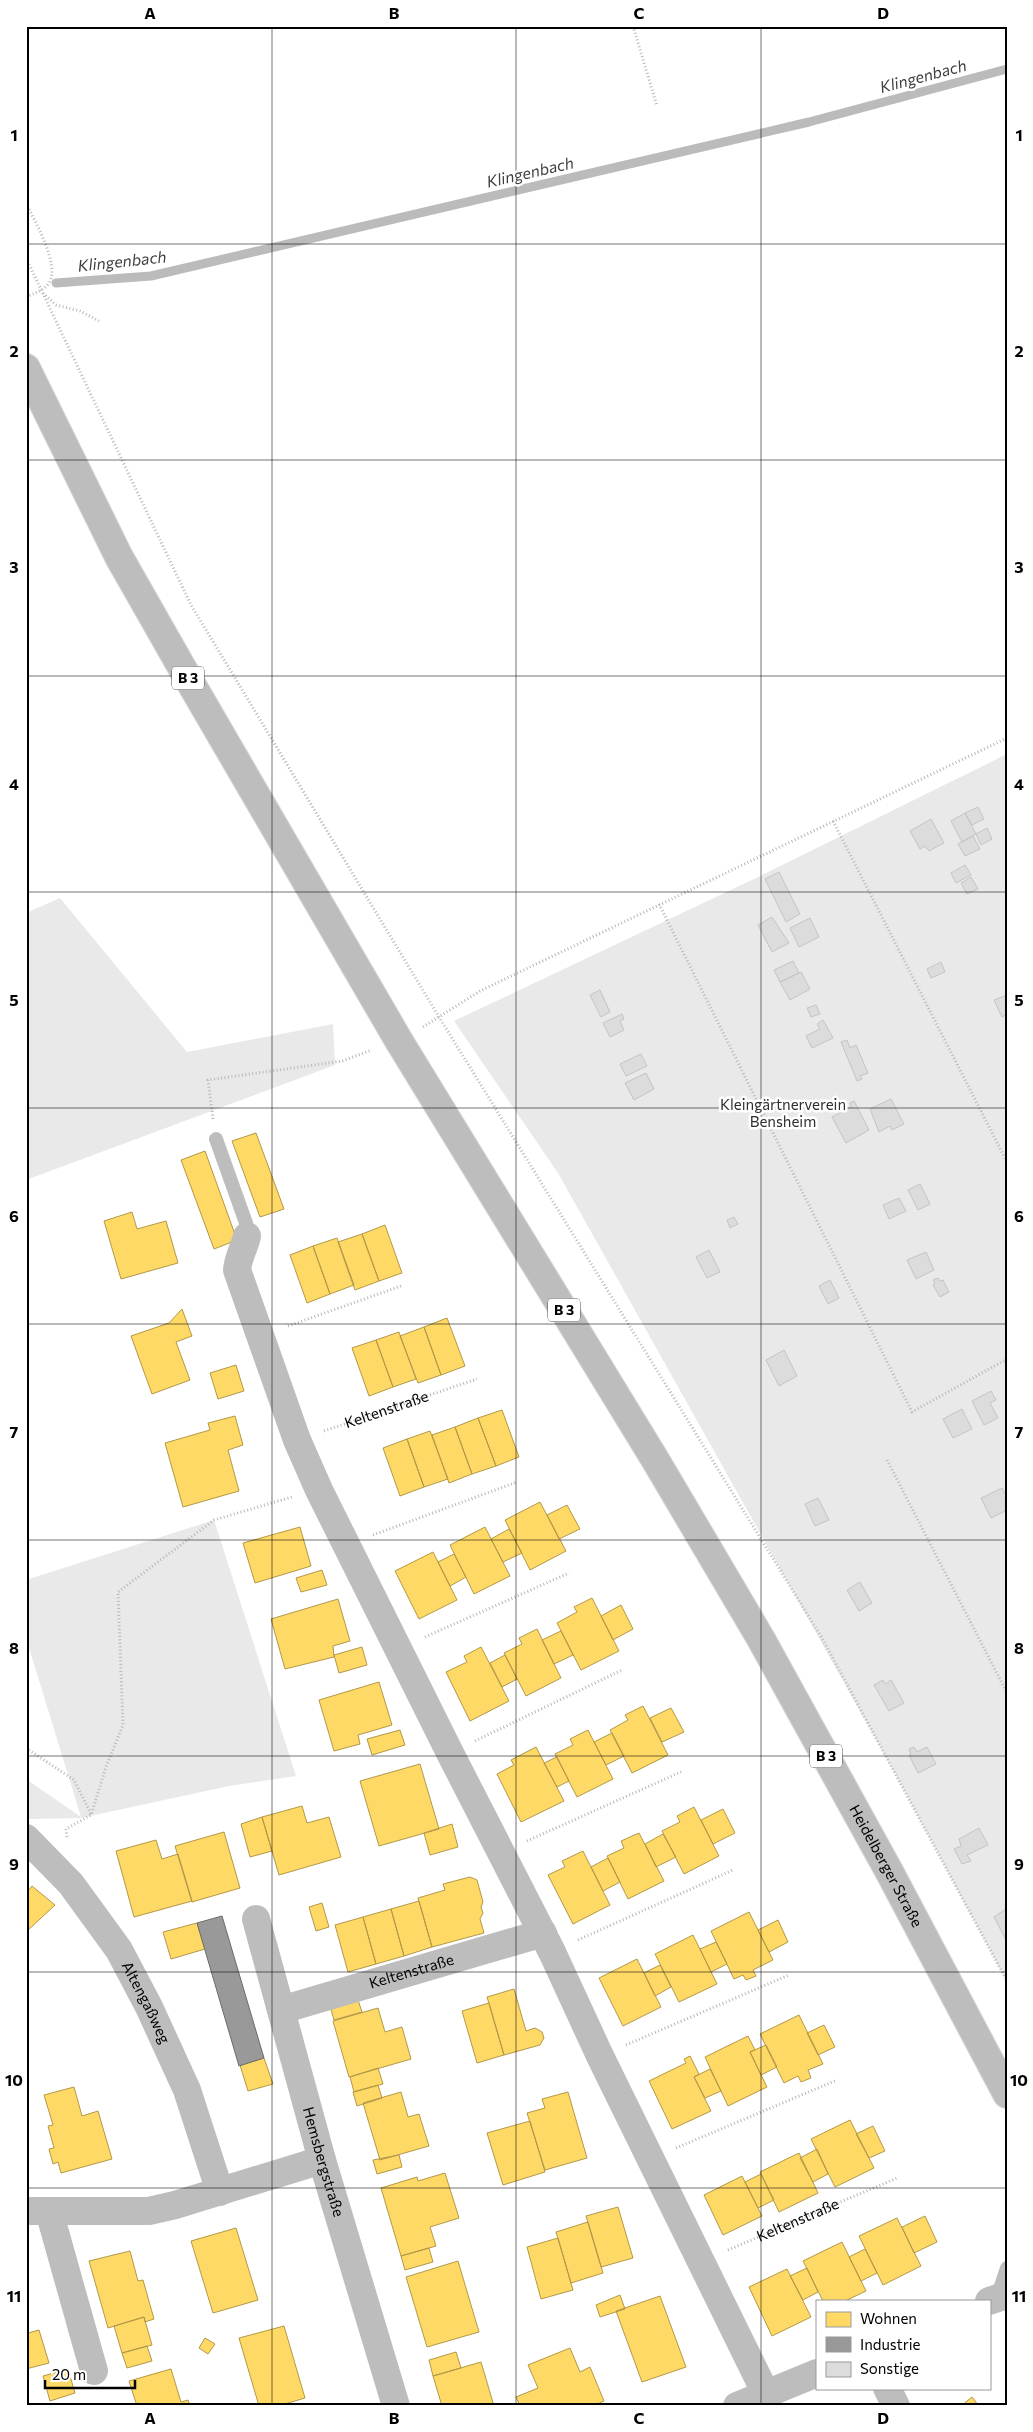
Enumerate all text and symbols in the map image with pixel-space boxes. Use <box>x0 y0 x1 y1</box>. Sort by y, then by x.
text: A <box>144 3 156 22</box>
text: B <box>389 3 400 22</box>
text: C <box>634 3 645 22</box>
text: D <box>877 3 889 22</box>
water label: Klingenbach <box>877 55 968 96</box>
text: 1 <box>10 125 18 144</box>
text: 1 <box>1015 125 1023 144</box>
water label: Klingenbach <box>484 152 575 191</box>
water label: Klingenbach <box>77 246 167 275</box>
text: 2 <box>9 341 19 360</box>
text: 2 <box>1014 341 1024 360</box>
text: 3 <box>9 557 19 576</box>
text: 3 <box>1014 557 1024 576</box>
road number: B 3 <box>172 666 204 690</box>
text: 4 <box>9 774 19 793</box>
text: 4 <box>1014 774 1024 793</box>
text: 5 <box>9 990 19 1009</box>
text: 5 <box>1014 990 1024 1009</box>
park label: Kleingärtnerverein Bensheim <box>720 1095 846 1130</box>
text: 6 <box>9 1206 19 1225</box>
text: 6 <box>1014 1206 1024 1225</box>
road number: B 3 <box>548 1298 580 1322</box>
street label: Keltenstraße <box>342 1386 431 1431</box>
text: 7 <box>10 1422 19 1441</box>
text: 7 <box>1015 1422 1024 1441</box>
text: 8 <box>9 1638 19 1657</box>
text: 8 <box>1014 1638 1024 1657</box>
road number: B 3 <box>810 1744 842 1768</box>
street label: Heidelberger Straße <box>846 1801 927 1930</box>
text: 9 <box>9 1854 19 1873</box>
text: 9 <box>1014 1854 1024 1873</box>
street label: Keltenstraße <box>367 1950 456 1992</box>
street label: Altengaßweg <box>119 1958 174 2046</box>
text: 10 <box>5 2070 23 2089</box>
text: 10 <box>1010 2070 1028 2089</box>
street label: Hemsbergstraße <box>300 2105 349 2219</box>
street label: Keltenstraße <box>754 2194 841 2245</box>
text: 11 <box>7 2286 21 2305</box>
text: 11 <box>1012 2286 1026 2305</box>
legend <box>816 2300 990 2390</box>
text: Wohnen <box>860 2309 917 2327</box>
text: Industrie <box>860 2335 921 2353</box>
scale bar <box>45 2357 135 2389</box>
text: Sonstige <box>860 2359 919 2377</box>
text: 20 m <box>52 2365 86 2383</box>
text: A <box>144 2408 156 2427</box>
text: B <box>389 2408 400 2427</box>
text: C <box>634 2408 645 2427</box>
text: D <box>877 2408 889 2427</box>

